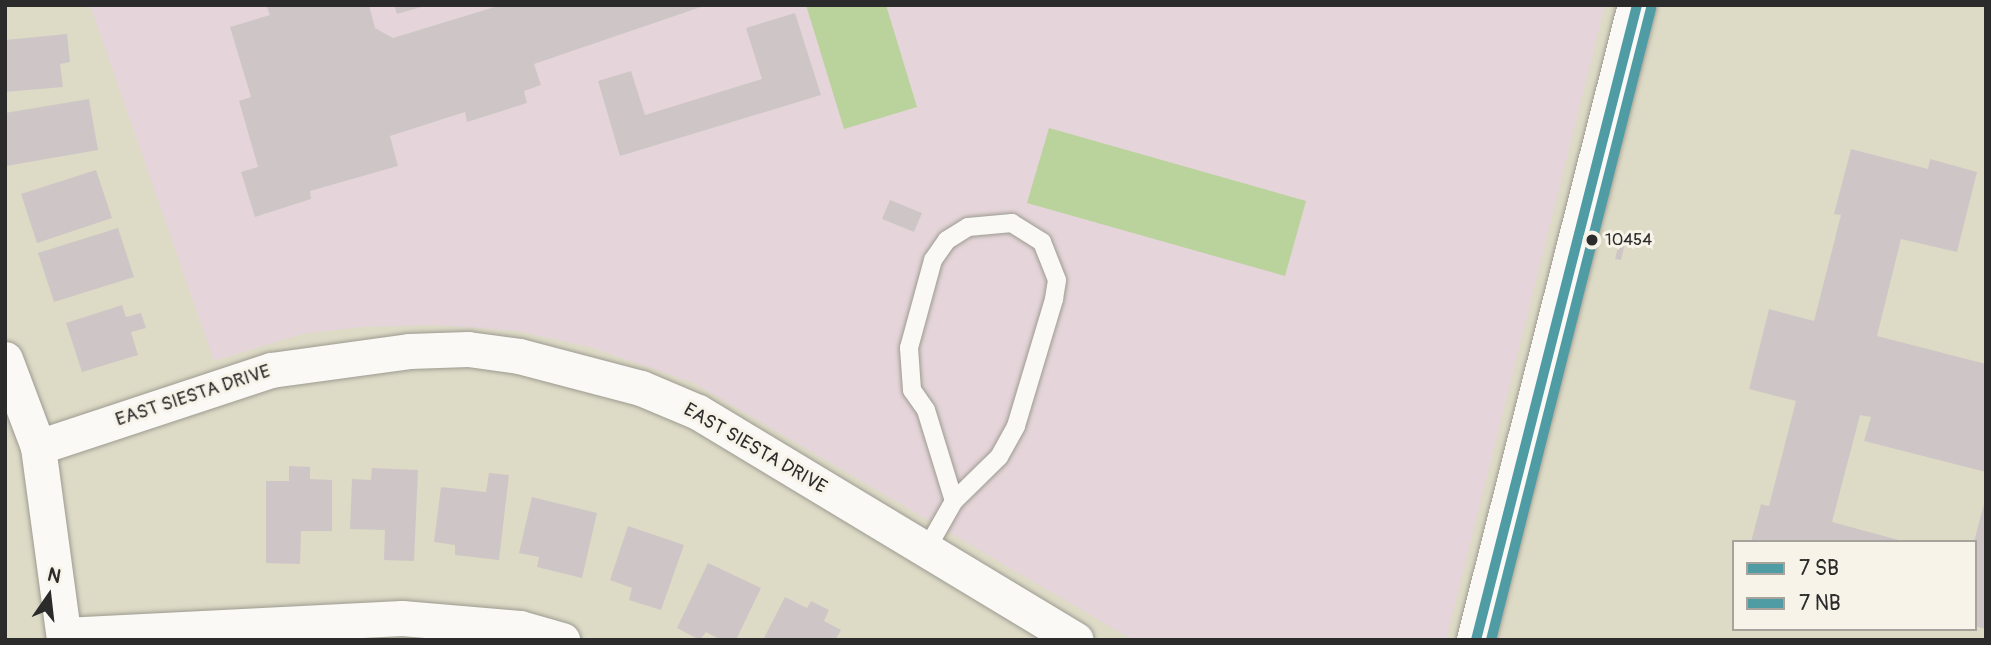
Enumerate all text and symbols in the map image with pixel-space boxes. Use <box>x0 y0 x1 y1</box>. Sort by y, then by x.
place label: 10454 <box>1605 230 1652 250</box>
marker: 10454 <box>1585 233 1599 247</box>
street label: EAST SIESTA DRIVE <box>113 360 273 432</box>
street label: EAST SIESTA DRIVE <box>679 399 831 499</box>
legend <box>1732 540 1977 631</box>
text: 7 SB <box>1799 555 1839 582</box>
north arrow <box>14 561 84 631</box>
text: N <box>45 562 63 589</box>
text: 7 NB <box>1799 590 1841 617</box>

